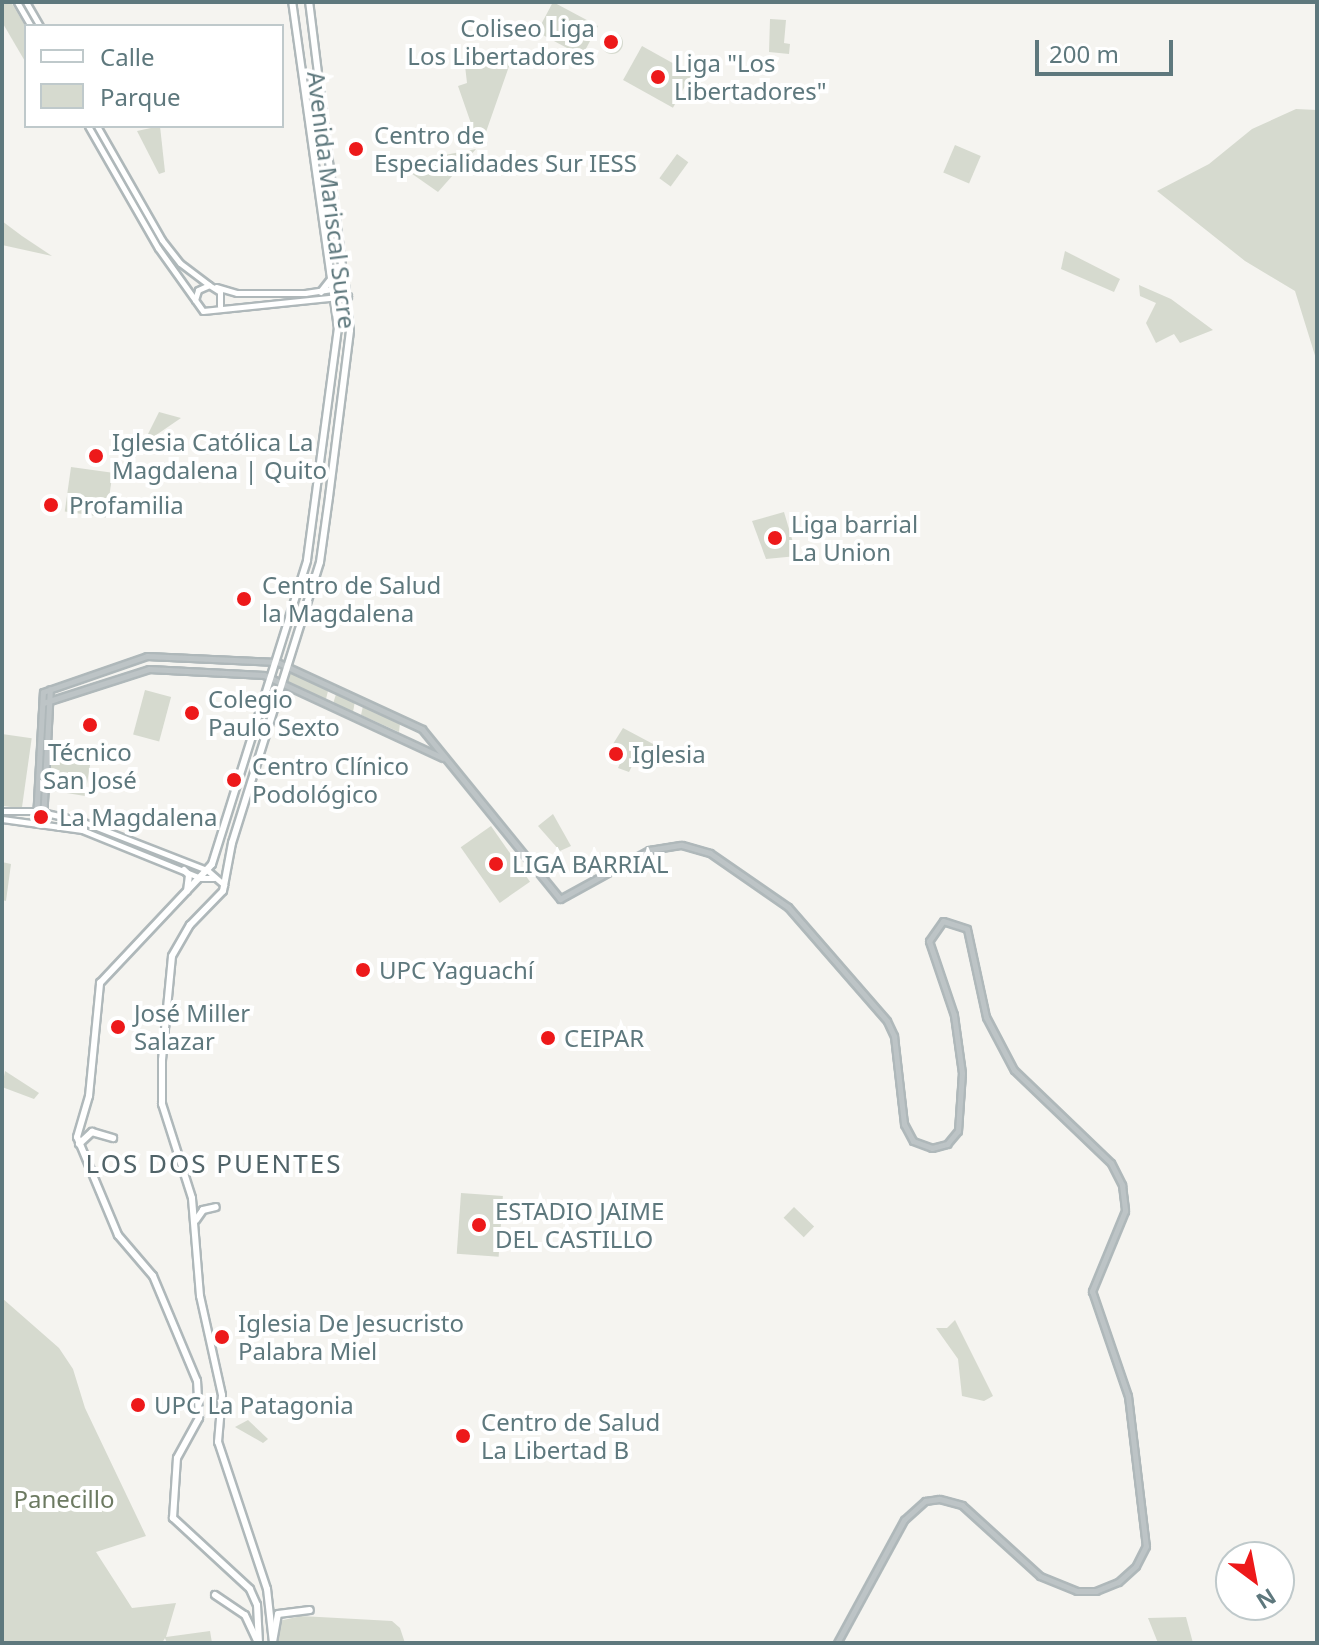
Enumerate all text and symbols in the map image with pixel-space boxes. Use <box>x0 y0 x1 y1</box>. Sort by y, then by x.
place label: Coliseo Liga Los Libertadores <box>407 14 595 70</box>
legend <box>24 24 284 128</box>
scale bar <box>1039 24 1177 74</box>
marker: Coliseo Liga Los Libertadores <box>602 33 620 51</box>
text: 200 m <box>1049 37 1119 70</box>
text: Calle <box>100 40 155 73</box>
place label: Liga "Los Libertadores" <box>674 49 827 105</box>
marker: Liga "Los Libertadores" <box>649 68 667 86</box>
street label: Avenida Mariscal Sucre <box>302 70 362 330</box>
text: Parque <box>100 80 181 113</box>
place label: Centro de Especialidades Sur IESS <box>374 121 637 177</box>
marker: Centro de Especialidades Sur IESS <box>345 138 367 160</box>
place label: Iglesia Católica La Magdalena | Quito <box>112 428 327 484</box>
marker: Iglesia Católica La Magdalena | Quito <box>87 447 105 465</box>
place label: Profamilia <box>69 491 184 519</box>
marker: Profamilia <box>40 494 62 516</box>
place label: Liga barrial La Union <box>791 510 918 566</box>
marker: Liga barrial La Union <box>766 529 784 547</box>
place label: Centro de Salud la Magdalena <box>262 571 441 627</box>
marker: Centro de Salud la Magdalena <box>233 588 255 610</box>
place label: Colegio Paulo Sexto <box>208 685 340 741</box>
marker: Colegio Paulo Sexto <box>183 704 201 722</box>
marker: Técnico San José <box>81 716 99 734</box>
place label: Técnico San José <box>43 738 137 794</box>
place label: Iglesia <box>632 740 706 768</box>
marker: Iglesia <box>607 745 625 763</box>
place label: Centro Clínico Podológico <box>252 752 409 808</box>
marker: Centro Clínico Podológico <box>223 769 245 791</box>
place label: La Magdalena <box>59 803 218 831</box>
marker: La Magdalena <box>30 806 52 828</box>
place label: LIGA BARRIAL <box>512 850 669 878</box>
marker: LIGA BARRIAL <box>487 855 505 873</box>
place label: UPC Yaguachí <box>379 956 534 984</box>
marker: UPC Yaguachí <box>354 961 372 979</box>
place label: José Miller Salazar <box>134 999 250 1055</box>
marker: José Miller Salazar <box>109 1018 127 1036</box>
place label: CEIPAR <box>564 1024 644 1052</box>
marker: CEIPAR <box>539 1029 557 1047</box>
district label: LOS DOS PUENTES <box>86 1148 342 1180</box>
place label: ESTADIO JAIME DEL CASTILLO <box>495 1197 664 1253</box>
marker: ESTADIO JAIME DEL CASTILLO <box>470 1216 488 1234</box>
place label: Iglesia De Jesucristo Palabra Miel <box>238 1309 464 1365</box>
marker: Iglesia De Jesucristo Palabra Miel <box>213 1328 231 1346</box>
place label: UPC La Patagonia <box>154 1391 354 1419</box>
marker: UPC La Patagonia <box>129 1396 147 1414</box>
place label: Centro de Salud La Libertad B <box>481 1408 660 1464</box>
marker: Centro de Salud La Libertad B <box>452 1425 474 1447</box>
park label: Panecillo <box>14 1485 114 1513</box>
north arrow <box>1215 1541 1295 1621</box>
text: N <box>1251 1582 1282 1617</box>

